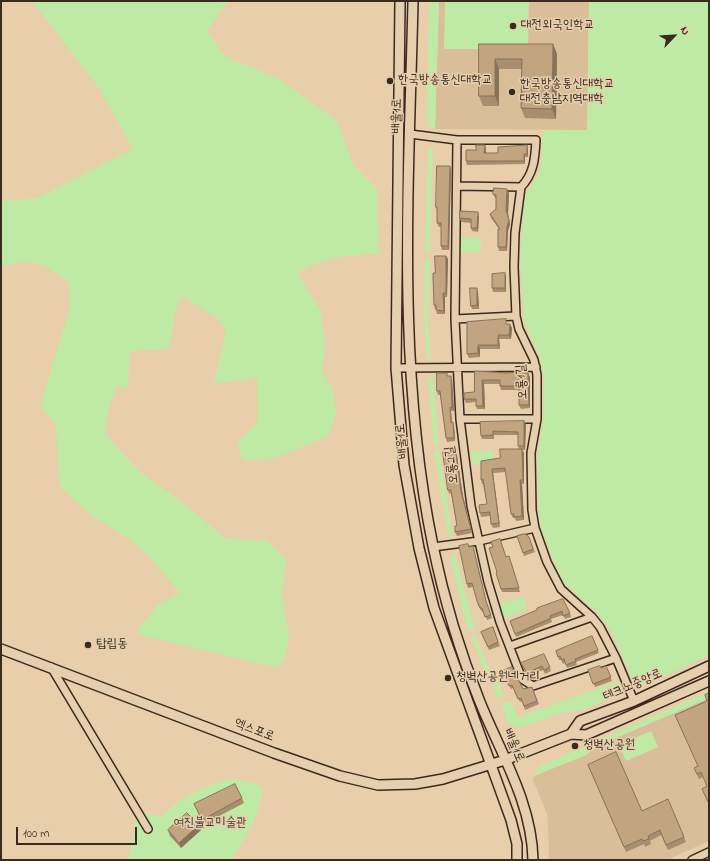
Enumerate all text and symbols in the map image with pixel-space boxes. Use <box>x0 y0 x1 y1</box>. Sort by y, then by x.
north arrow <box>654 16 694 56</box>
place label: 대전외국인학교 <box>521 18 594 34</box>
marker: 대전외국인학교 <box>508 21 518 31</box>
text: N <box>676 24 694 38</box>
place label: 한국방송통신대학교 <box>398 73 492 89</box>
marker: 한국방송통신대학교 <box>385 76 395 86</box>
place label: 한국방송통신대학교 대전충남지역대학 <box>520 77 614 108</box>
marker: 한국방송통신대학교 대전충남지역대학 <box>507 87 517 97</box>
street label: 배울1로 <box>390 98 406 134</box>
street label: 오룡1길 <box>514 364 532 400</box>
street label: 배울1로 <box>393 423 413 459</box>
street label: 오룡2길 <box>443 445 463 485</box>
place label: 탑립동 <box>96 637 127 653</box>
marker: 탑립동 <box>83 640 93 650</box>
street label: 테크노중앙로 <box>601 667 665 705</box>
place label: 청벽산공원네거리 <box>456 670 540 686</box>
marker: 청벽산공원네거리 <box>443 673 453 683</box>
street label: 엑스포로 <box>232 716 276 746</box>
street label: 배울1로 <box>499 727 527 765</box>
place label: 청벽산공원 <box>583 738 635 754</box>
marker: 청벽산공원 <box>570 741 580 751</box>
park label: 여진불교미술관 <box>173 816 247 832</box>
scale bar <box>18 819 139 845</box>
text: 100 m <box>23 825 50 843</box>

